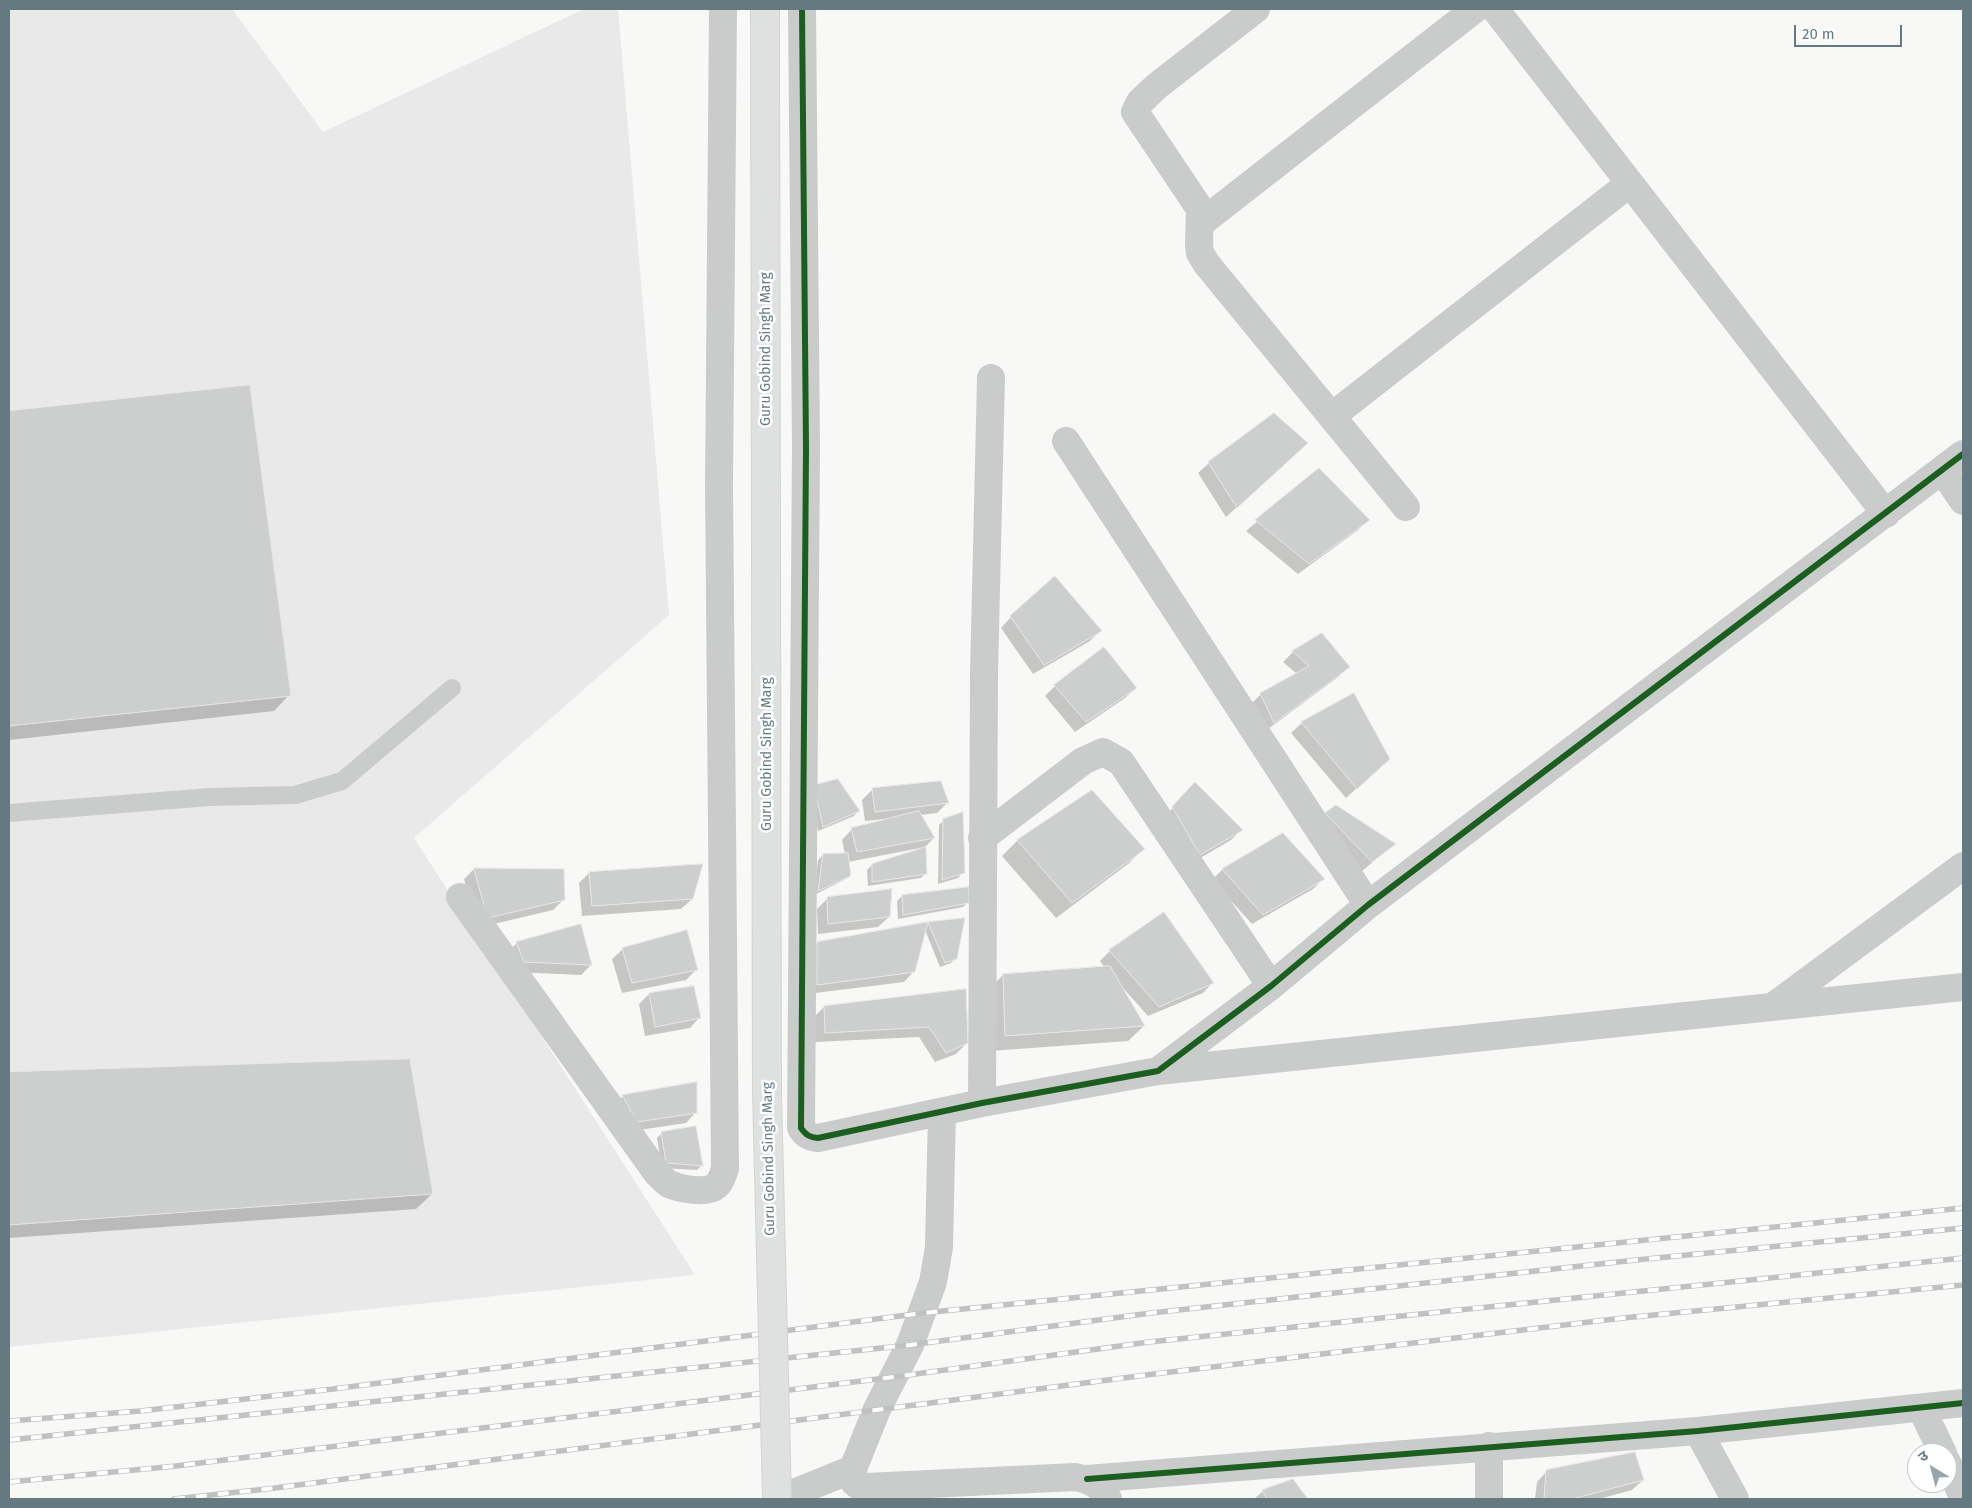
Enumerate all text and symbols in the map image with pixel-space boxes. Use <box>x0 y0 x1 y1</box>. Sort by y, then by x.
scale bar <box>1797 15 1904 47</box>
text: 20 m <box>1802 25 1835 43</box>
street label: Guru Gobind Singh Marg <box>758 272 774 426</box>
street label: Guru Gobind Singh Marg <box>759 677 775 831</box>
street label: Guru Gobind Singh Marg <box>759 1082 779 1236</box>
north arrow <box>1907 1443 1957 1493</box>
text: उ <box>1915 1447 1932 1466</box>

